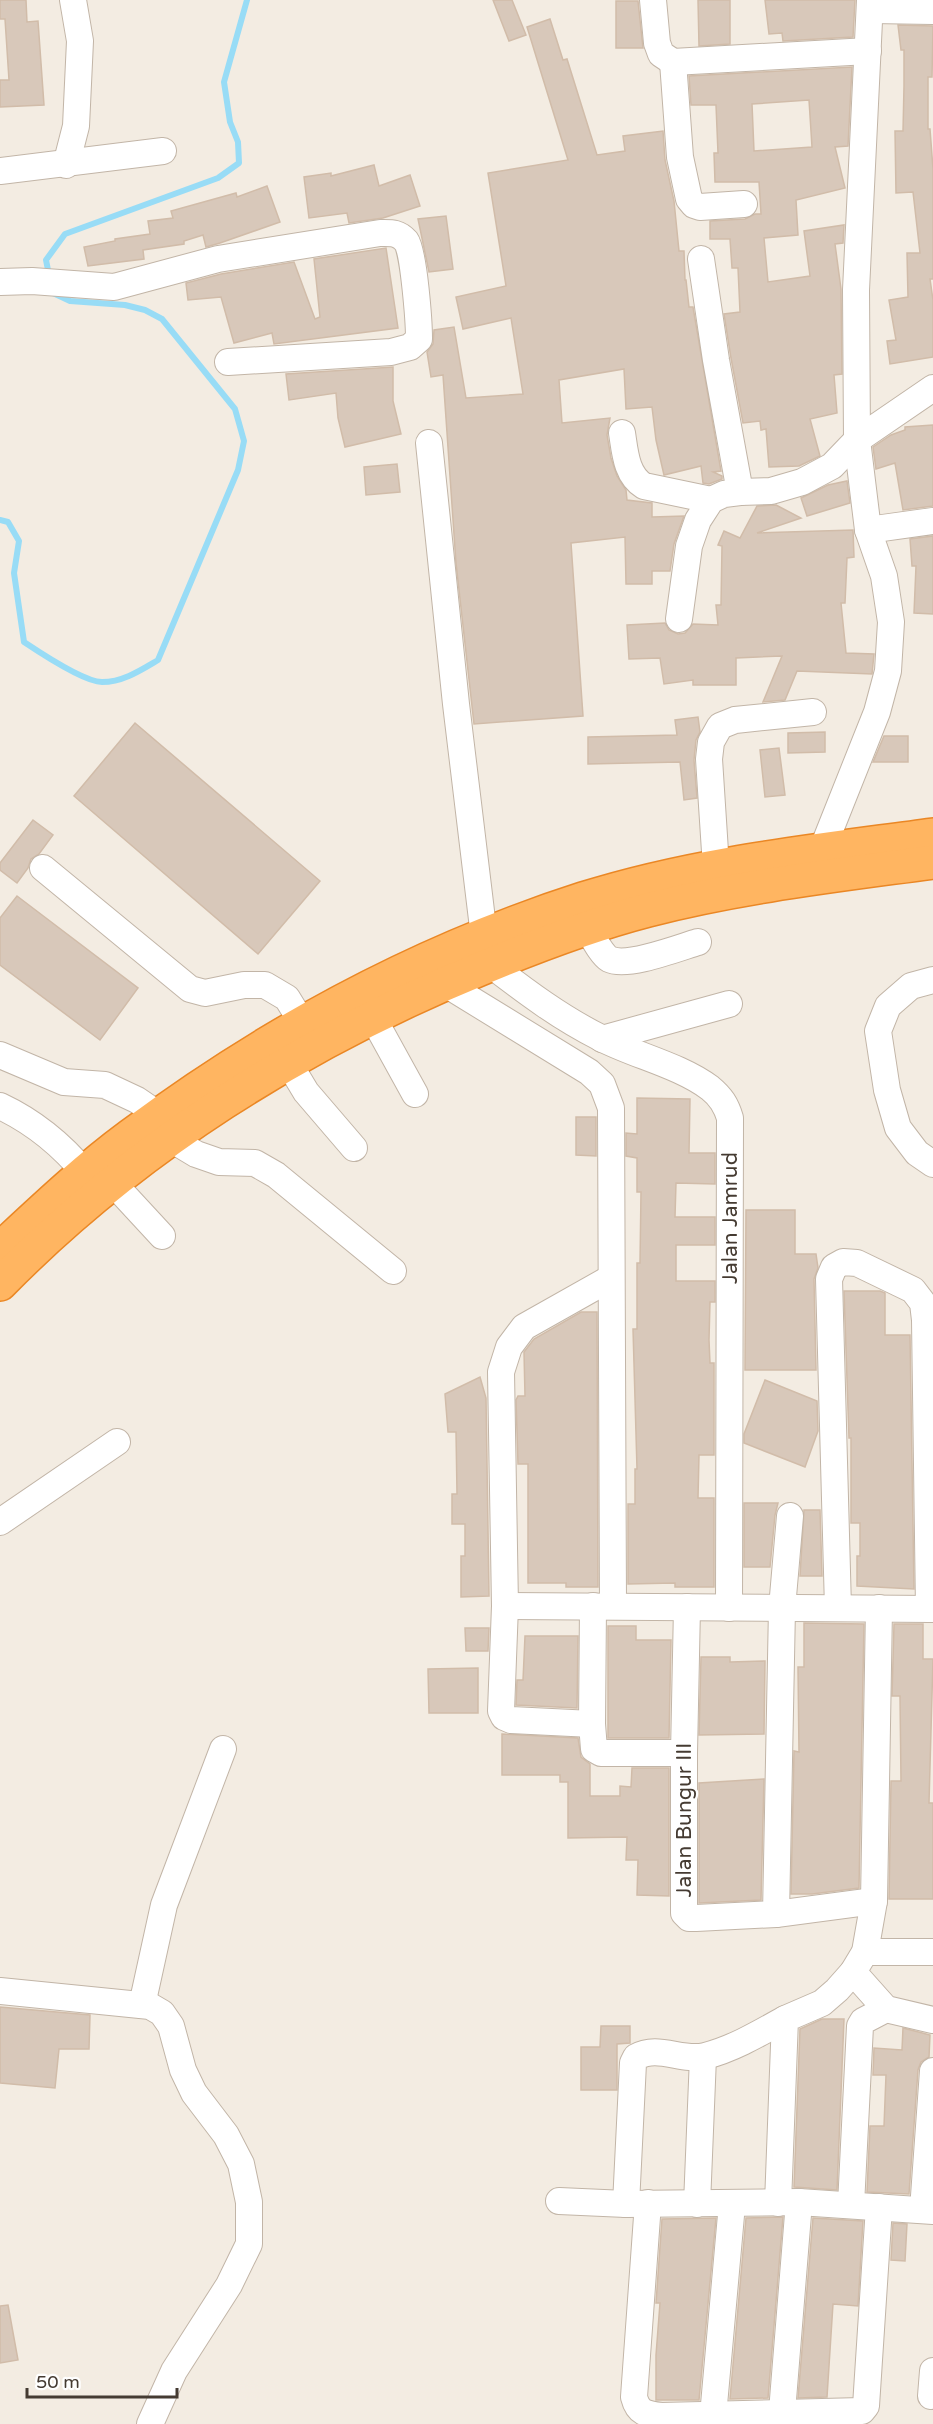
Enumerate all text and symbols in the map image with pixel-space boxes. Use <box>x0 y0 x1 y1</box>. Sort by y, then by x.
street label: Jalan Jamrud <box>718 1152 743 1284</box>
street label: Jalan Bungur III <box>672 1743 697 1897</box>
scale bar <box>27 2361 177 2399</box>
text: 50 m <box>36 2371 80 2393</box>

